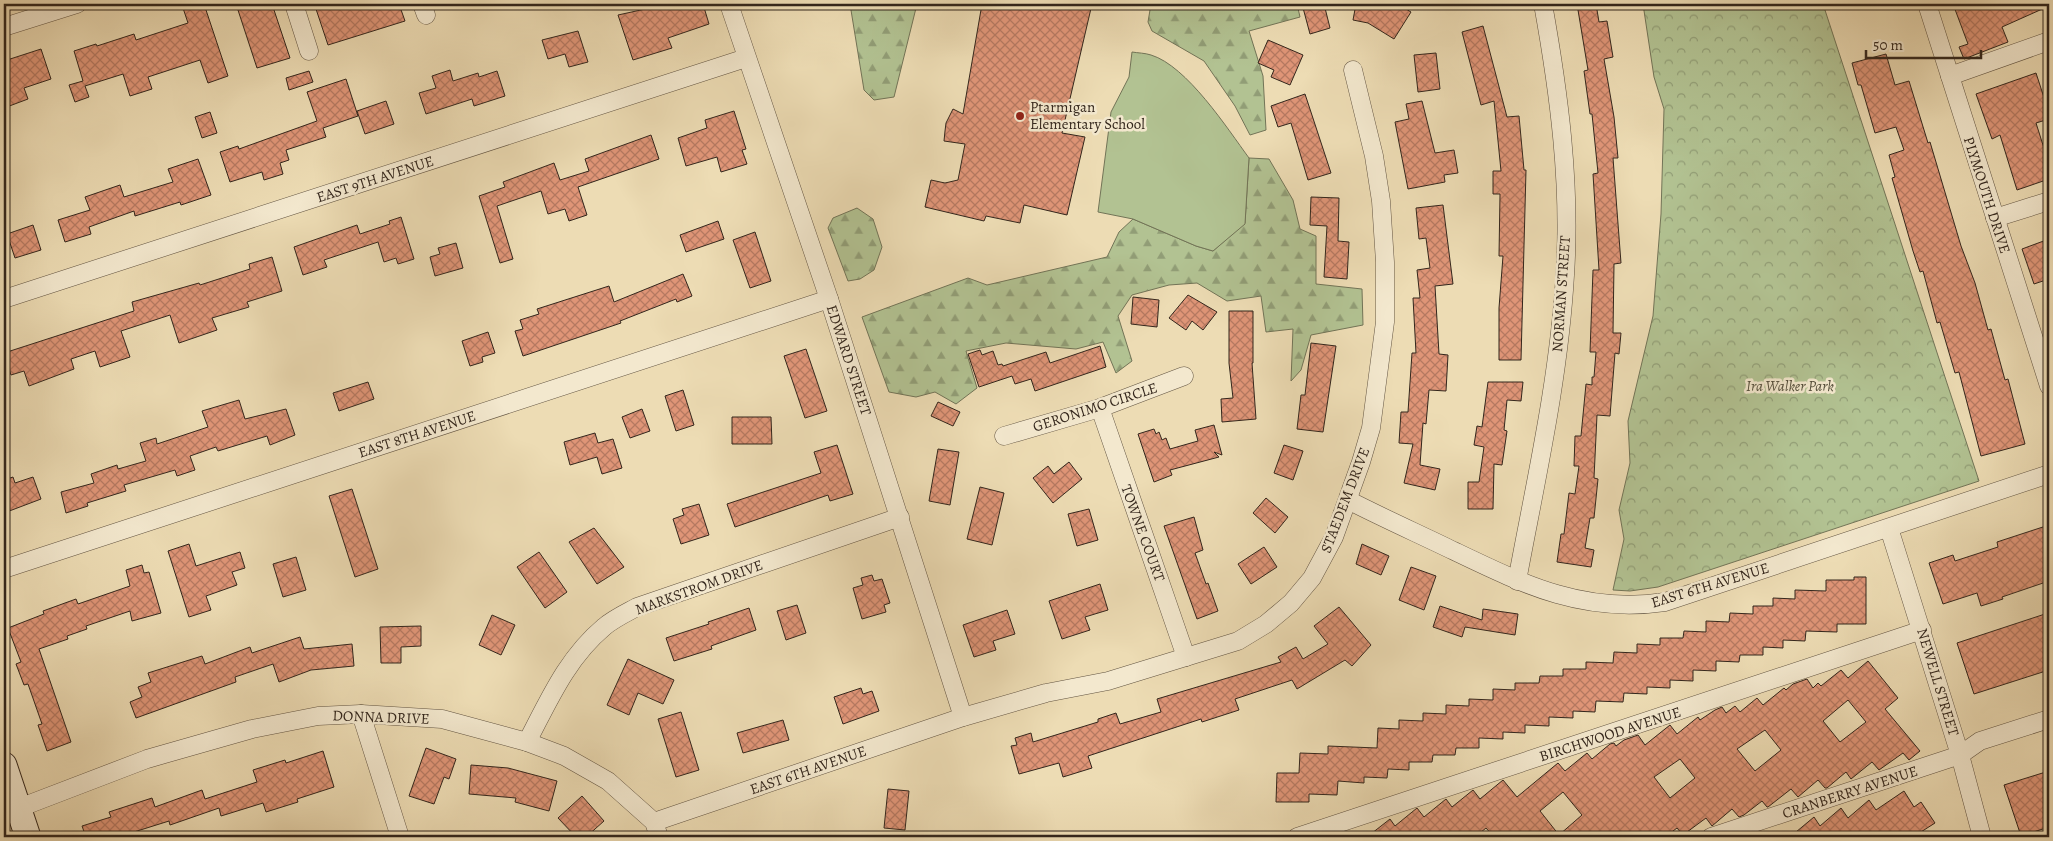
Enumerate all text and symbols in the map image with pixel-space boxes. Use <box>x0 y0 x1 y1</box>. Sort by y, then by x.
scale bar <box>1866 28 1980 60</box>
text: 50 m <box>1873 35 1903 55</box>
place label: Ptarmigan Elementary School <box>1030 97 1145 134</box>
marker: Ptarmigan Elementary School <box>1014 110 1026 122</box>
street label: PLYMOUTH DRIVE <box>1959 134 2015 256</box>
street label: EAST 9TH AVENUE <box>314 151 436 207</box>
street label: NORMAN STREET <box>1547 234 1575 353</box>
street label: EDWARD STREET <box>822 302 877 419</box>
park label: Ira Walker Park <box>1746 376 1834 396</box>
street label: GERONIMO CIRCLE <box>1030 377 1160 437</box>
street label: EAST 8TH AVENUE <box>356 406 478 462</box>
street label: STAEDEM DRIVE <box>1316 444 1374 556</box>
street label: TOWNE COURT <box>1116 482 1170 585</box>
street label: MARKSTROM DRIVE <box>632 555 766 619</box>
street label: EAST 6TH AVENUE <box>1649 558 1771 612</box>
street label: NEWELL STREET <box>1912 626 1964 739</box>
street label: BIRCHWOOD AVENUE <box>1537 702 1683 766</box>
street label: DONNA DRIVE <box>332 705 430 729</box>
street label: EAST 6TH AVENUE <box>747 741 869 799</box>
street label: CRANBERRY AVENUE <box>1780 761 1920 823</box>

